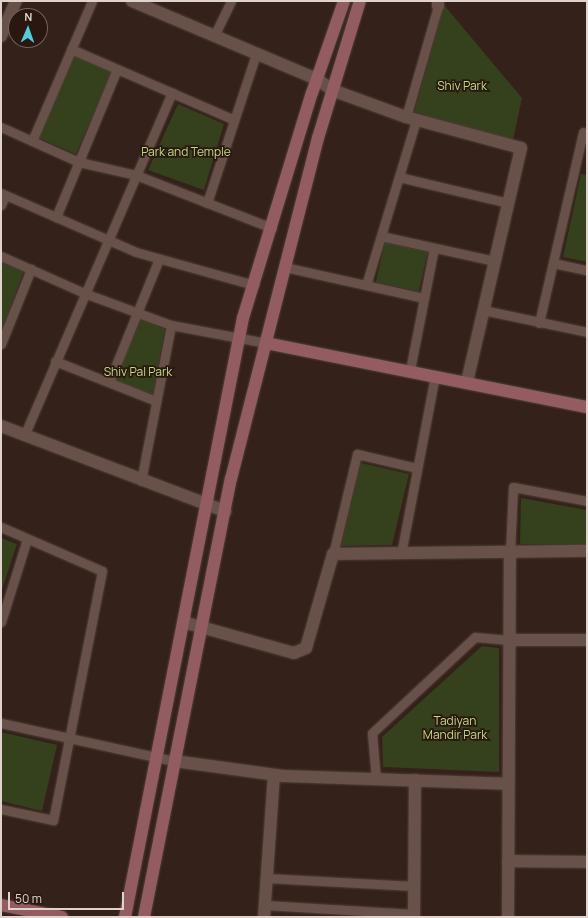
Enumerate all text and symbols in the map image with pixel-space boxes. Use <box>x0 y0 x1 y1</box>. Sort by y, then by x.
north arrow <box>8 8 48 48</box>
text: N <box>24 9 33 24</box>
park label: Shiv Park <box>437 79 487 93</box>
park label: Park and Temple <box>141 145 231 159</box>
park label: Shiv Pal Park <box>104 365 172 379</box>
park label: Tadiyan Mandir Park <box>423 714 487 742</box>
scale bar <box>10 884 126 910</box>
text: 50 m <box>15 890 42 907</box>

